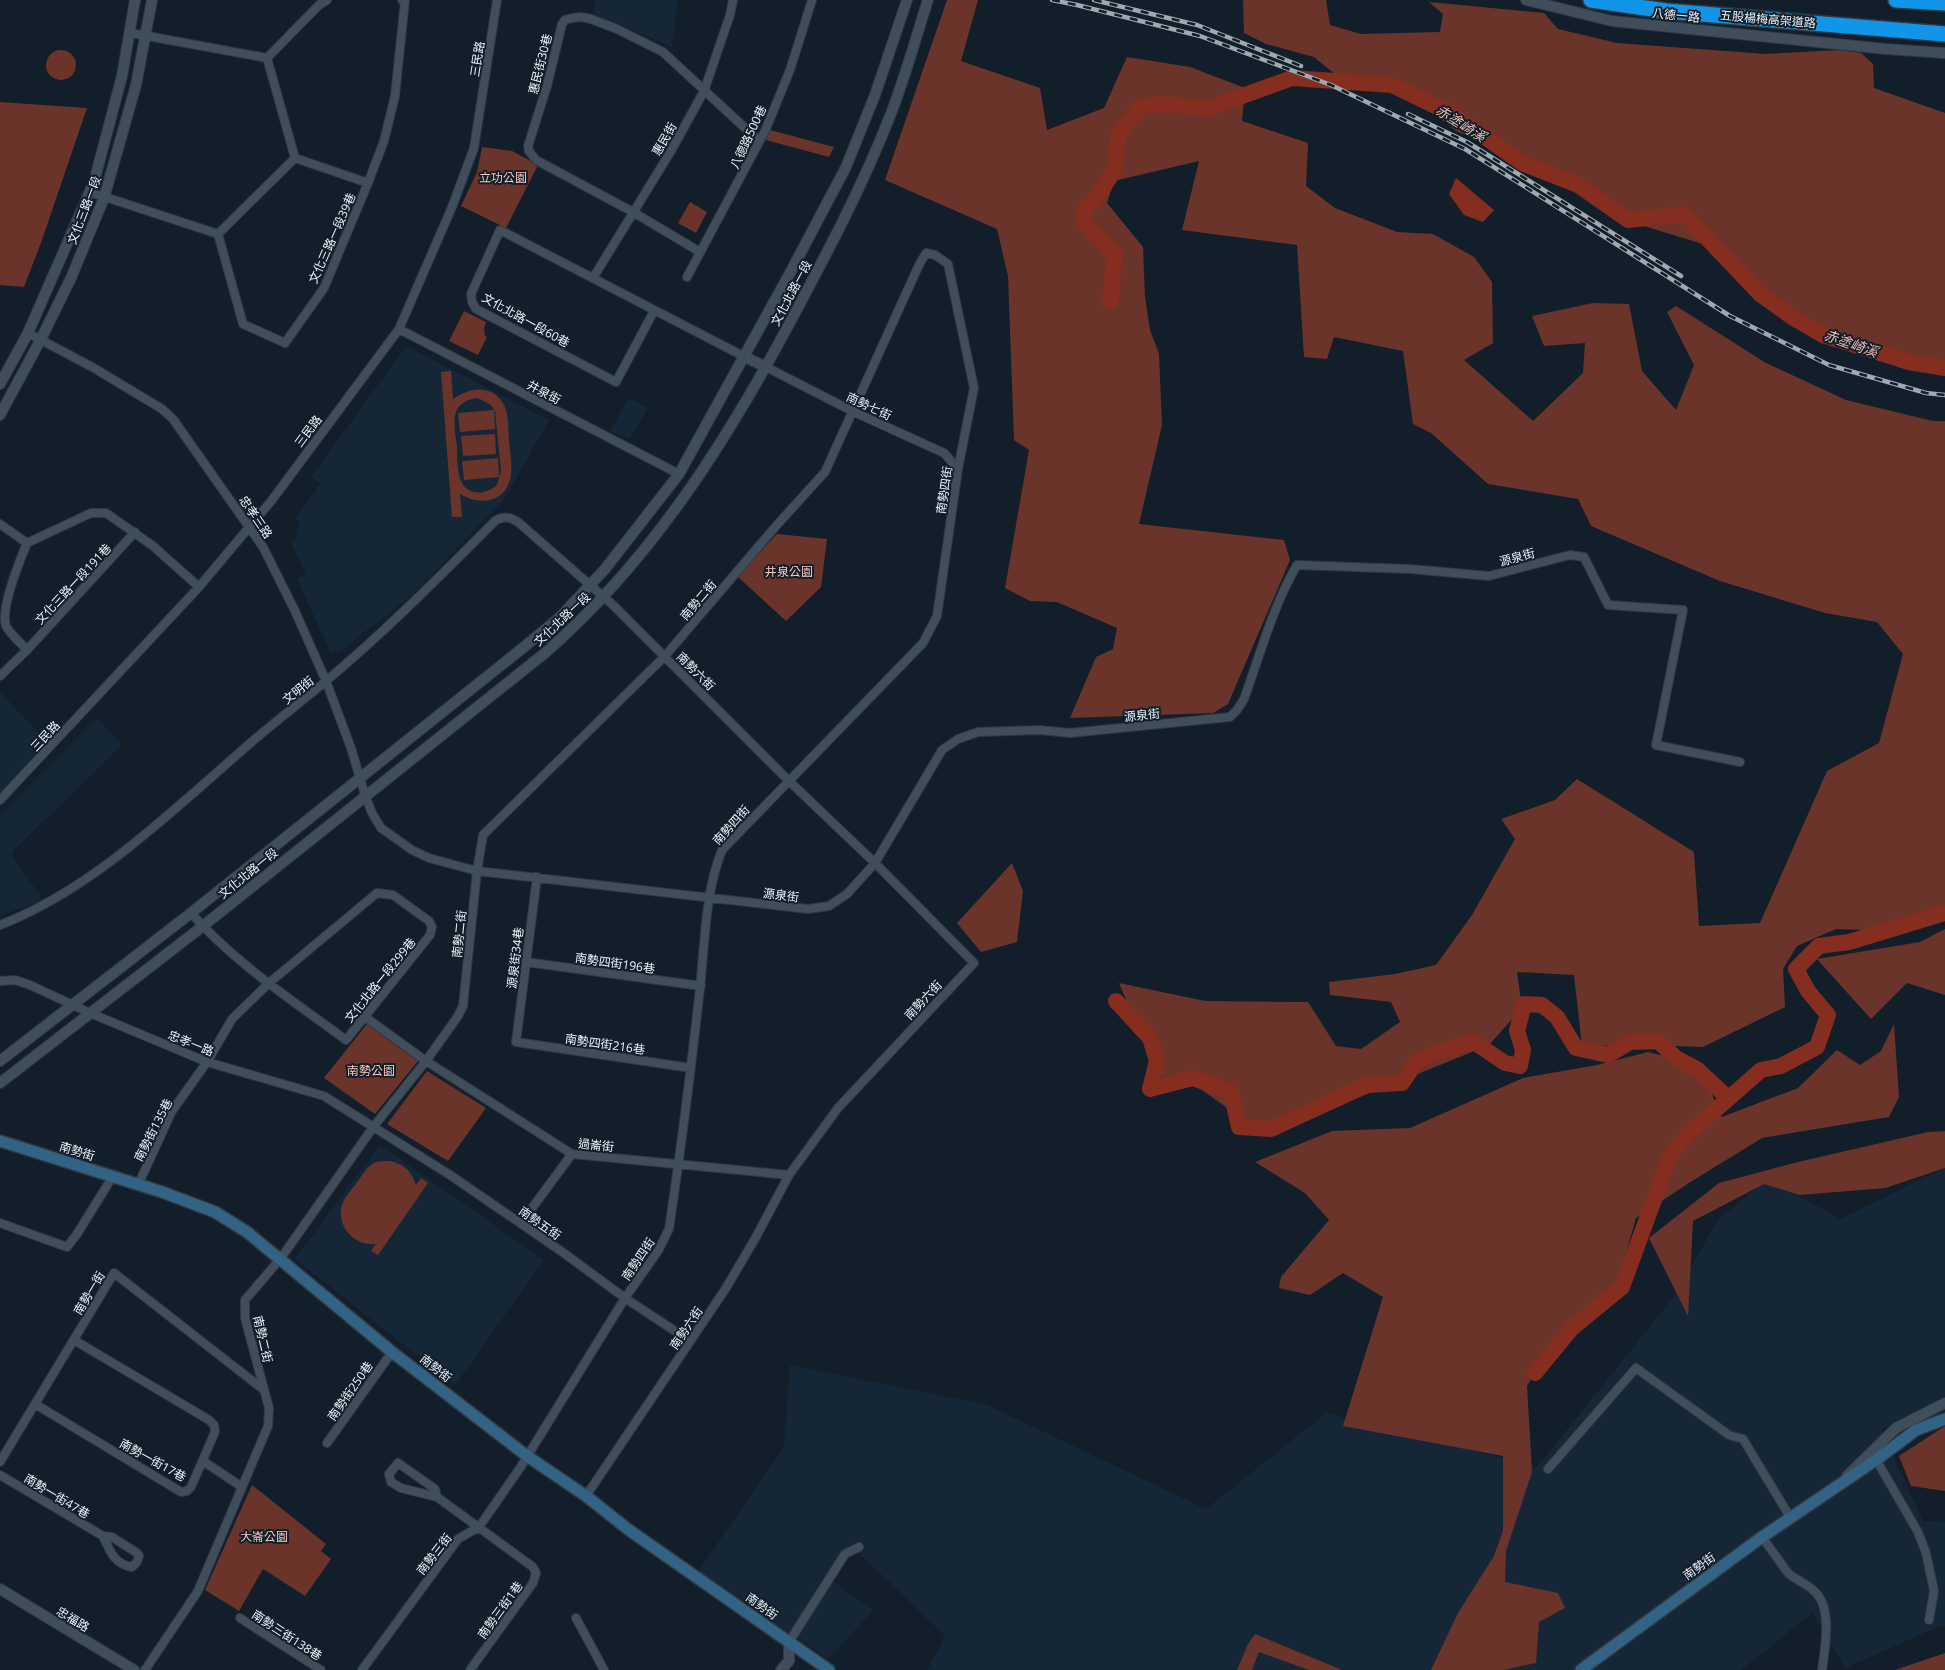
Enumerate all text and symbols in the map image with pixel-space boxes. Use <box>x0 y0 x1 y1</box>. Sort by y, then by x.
street label: 八德一路 <box>1651 4 1701 26</box>
street label: 五股楊梅高架道路 <box>1719 6 1817 32</box>
street label: 惠民街30巷 <box>524 32 556 96</box>
street label: 三民路 <box>466 40 488 78</box>
water label: 赤塗崎溪 <box>1432 100 1491 147</box>
street label: 八德路500巷 <box>726 102 770 172</box>
street label: 惠民街 <box>648 119 680 159</box>
park label: 立功公園 <box>479 169 527 186</box>
street label: 文化三路一段 <box>63 173 105 247</box>
street label: 文化三路一段39巷 <box>304 190 360 286</box>
street label: 文化北路一段 <box>767 257 815 329</box>
street label: 文化北路一段60巷 <box>479 289 573 351</box>
water label: 赤塗崎溪 <box>1821 325 1882 362</box>
street label: 井泉街 <box>524 376 564 408</box>
street label: 南勢七街 <box>844 388 894 424</box>
street label: 三民路 <box>290 412 326 450</box>
street label: 南勢四街 <box>932 465 956 515</box>
street label: 忠孝三路 <box>236 492 276 542</box>
street label: 文化三路一段191巷 <box>31 540 115 628</box>
street label: 源泉街 <box>1497 544 1537 570</box>
park label: 井泉公園 <box>765 563 813 580</box>
street label: 南勢二街 <box>676 576 720 624</box>
street label: 文化北路一段 <box>530 588 594 650</box>
street label: 南勢六街 <box>673 648 719 694</box>
street label: 文明街 <box>279 672 317 708</box>
street label: 源泉街 <box>1123 705 1161 725</box>
street label: 三民路 <box>27 717 63 755</box>
street label: 南勢四街 <box>709 801 753 849</box>
street label: 文化北路一段 <box>215 844 281 902</box>
street label: 源泉街 <box>762 884 800 906</box>
street label: 南勢二街 <box>448 909 470 959</box>
street label: 源泉街34巷 <box>503 926 527 990</box>
street label: 文化北路一段299巷 <box>340 934 420 1026</box>
street label: 南勢四街196巷 <box>574 949 656 977</box>
street label: 南勢六街 <box>900 977 946 1023</box>
street label: 忠孝一路 <box>166 1026 216 1060</box>
street label: 南勢四街216巷 <box>564 1030 646 1058</box>
park label: 南勢公園 <box>347 1062 395 1079</box>
street label: 南勢街135巷 <box>130 1096 176 1164</box>
street label: 過崙街 <box>577 1135 615 1155</box>
street label: 南勢街 <box>57 1138 97 1164</box>
street label: 南勢五街 <box>515 1202 565 1244</box>
street label: 南勢四街 <box>618 1234 658 1284</box>
street label: 南勢一街 <box>69 1268 109 1318</box>
street label: 南勢六街 <box>666 1303 706 1353</box>
street label: 南勢二街 <box>249 1314 277 1364</box>
street label: 南勢街 <box>417 1350 455 1386</box>
street label: 南勢街250巷 <box>323 1358 377 1424</box>
street label: 南勢一街17巷 <box>117 1435 189 1485</box>
street label: 南勢一街47巷 <box>21 1470 93 1522</box>
park label: 大崙公園 <box>240 1528 288 1545</box>
street label: 南勢三街 <box>413 1530 455 1578</box>
street label: 南勢街 <box>1679 1549 1719 1583</box>
street label: 南勢三街1巷 <box>473 1578 527 1642</box>
street label: 南勢街 <box>742 1589 782 1623</box>
street label: 忠福路 <box>53 1602 93 1636</box>
street label: 南勢三街138巷 <box>249 1606 325 1664</box>

